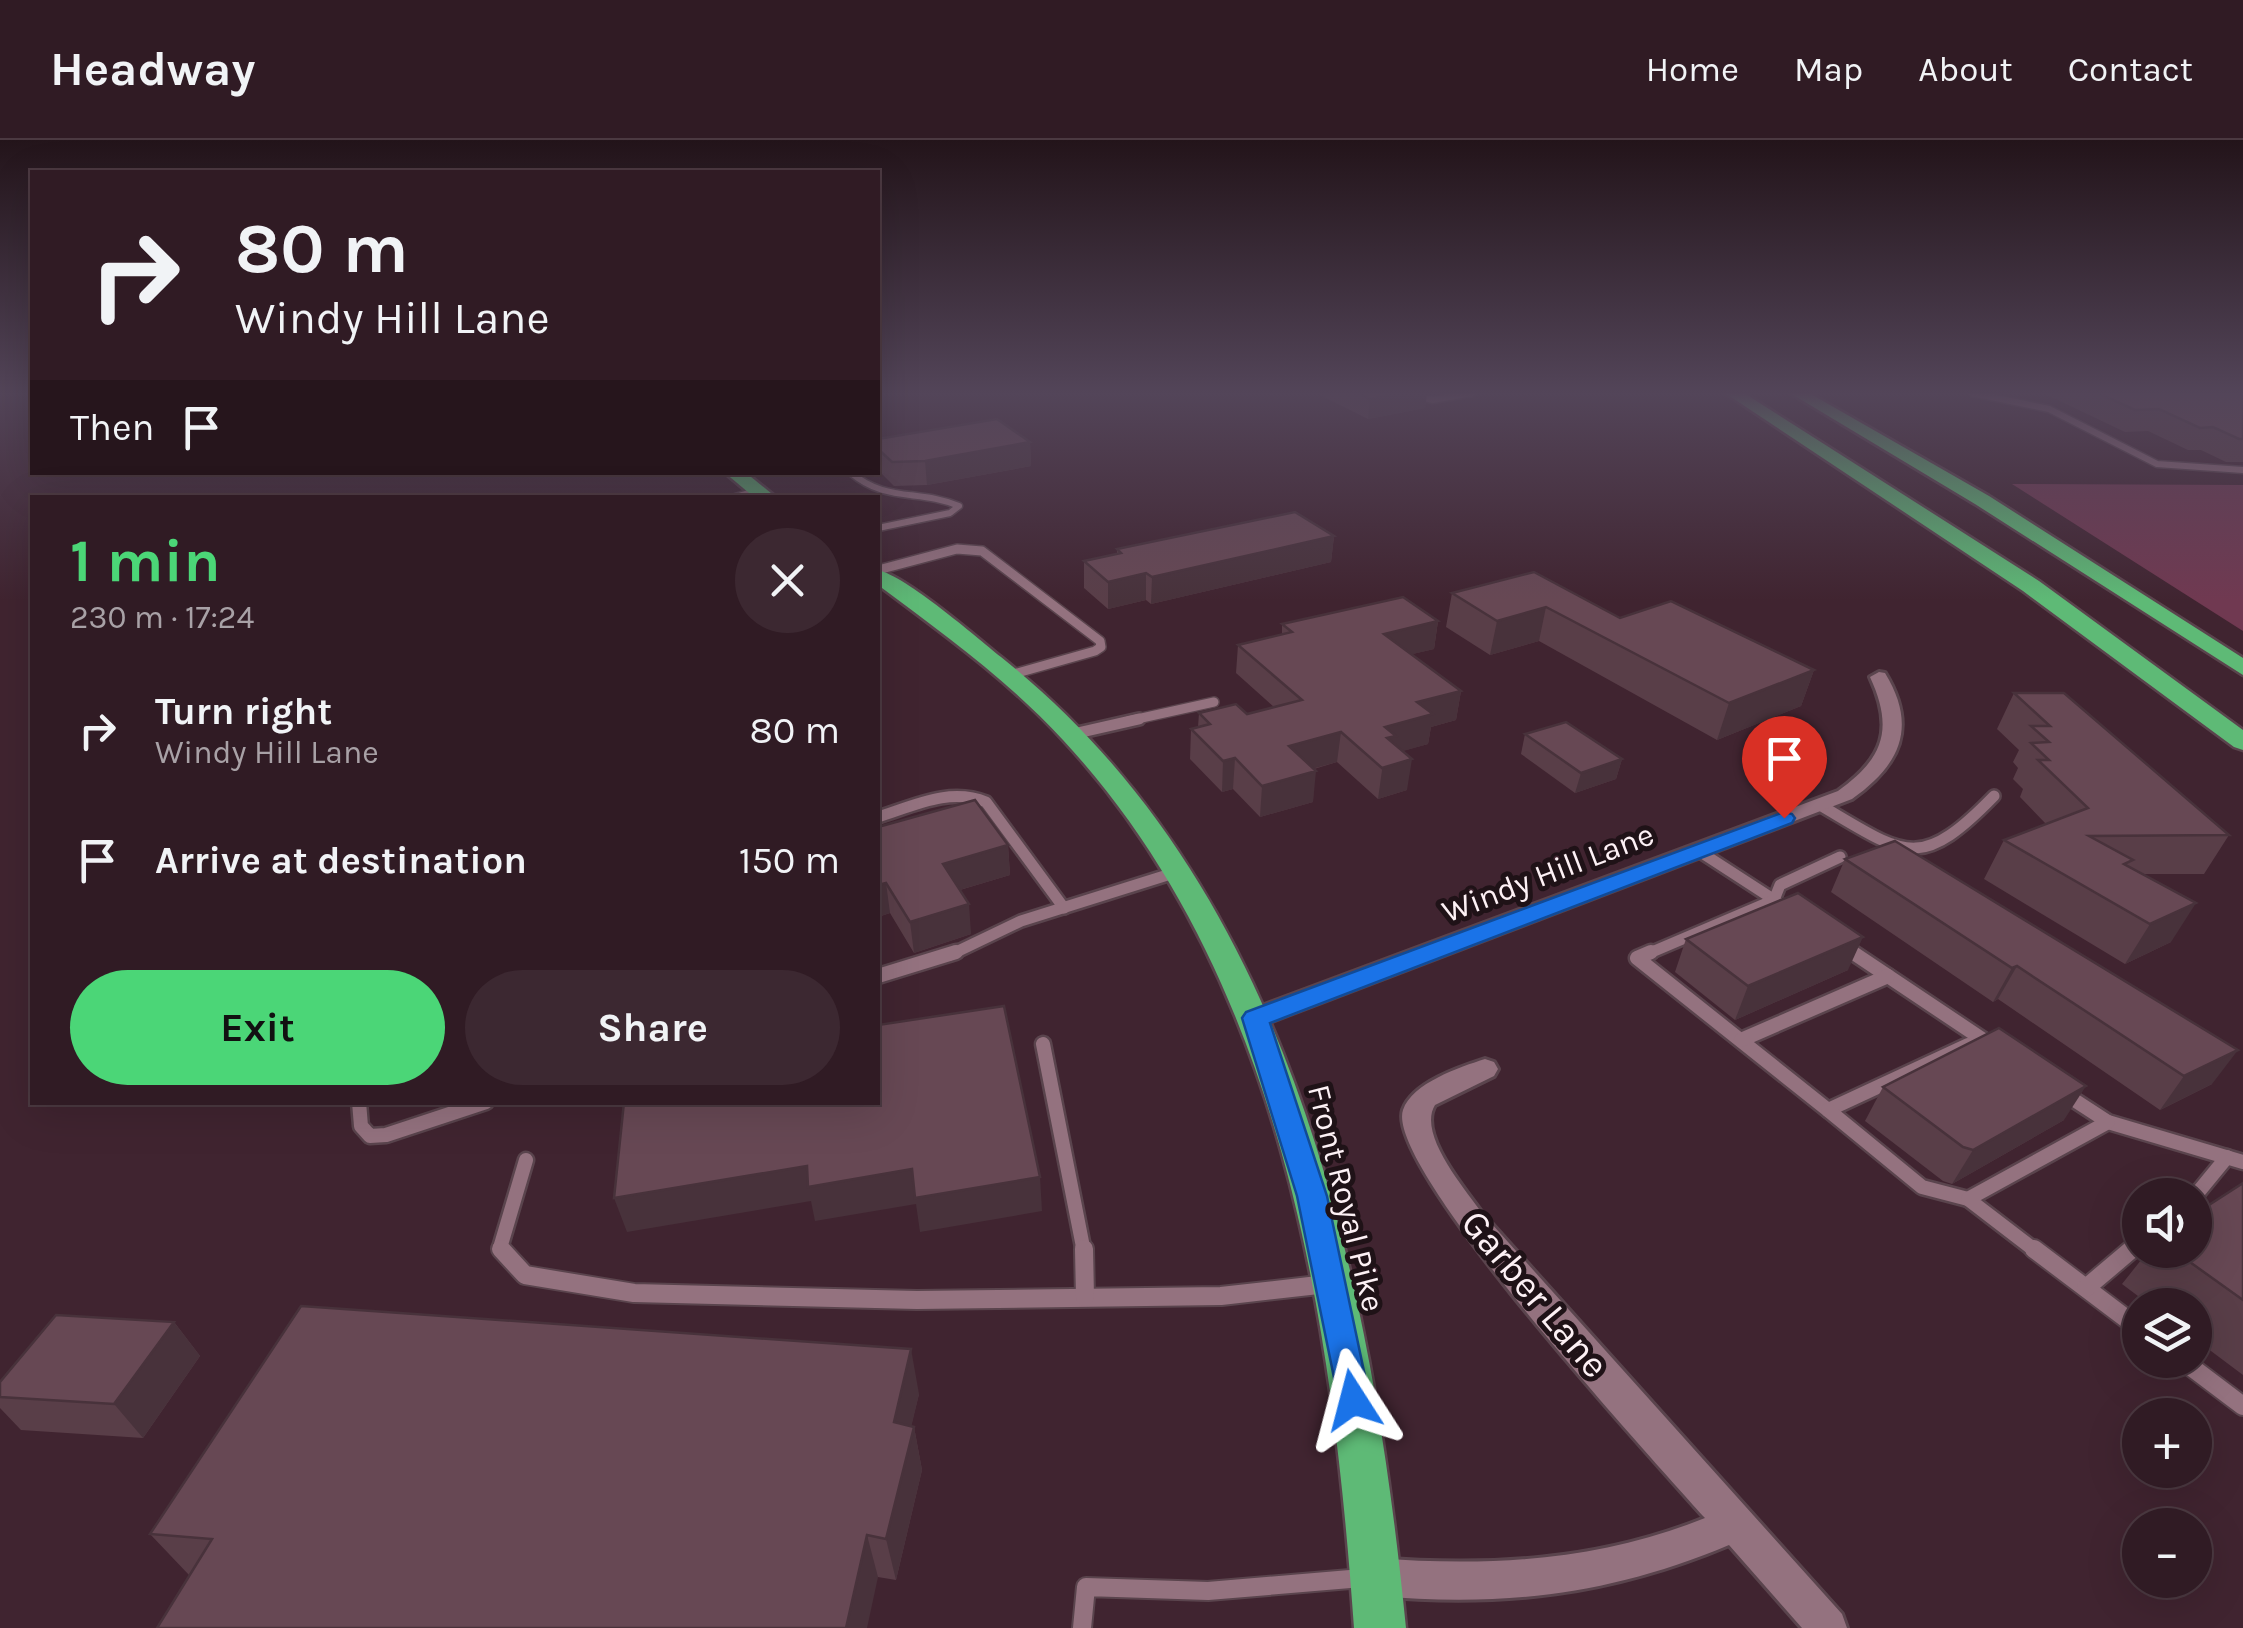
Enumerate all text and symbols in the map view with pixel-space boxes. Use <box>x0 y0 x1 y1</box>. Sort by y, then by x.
text: Headway <box>50 41 256 97</box>
text: Home <box>1646 49 1739 90</box>
text: Map <box>1794 49 1863 90</box>
text: About <box>1918 49 2013 90</box>
text: Contact <box>2068 49 2193 90</box>
text: 80 m <box>235 208 409 290</box>
icon: right <box>70 210 200 340</box>
text: Windy Hill Lane <box>235 292 550 344</box>
icon: arrive <box>174 400 229 455</box>
text: Then <box>70 405 154 450</box>
text: 1 min <box>70 526 221 596</box>
button: close <box>735 528 840 633</box>
text: 230 m · 17:24 <box>70 599 254 636</box>
text: Turn right <box>155 689 332 734</box>
icon: right <box>70 703 125 758</box>
text: 80 m <box>750 708 840 753</box>
pin <box>1742 716 1827 819</box>
icon: arrive <box>1757 731 1812 786</box>
text: Windy Hill Lane <box>155 734 379 771</box>
street label: Windy Hill Lane <box>1437 816 1659 930</box>
icon: arrive <box>70 833 125 888</box>
text: Arrive at destination <box>155 838 527 883</box>
text: 150 m <box>739 838 840 883</box>
button: Exit <box>70 970 445 1085</box>
button: Share <box>465 970 840 1085</box>
street label: Front Royal Pike <box>1300 1081 1392 1315</box>
map controls <box>2122 1178 2212 1598</box>
button: sound <box>2122 1178 2212 1268</box>
street label: Garber Lane <box>1452 1201 1618 1387</box>
button: layers <box>2122 1288 2212 1378</box>
position arrow <box>1301 1348 1405 1452</box>
button: + <box>2122 1398 2212 1488</box>
button: − <box>2122 1508 2212 1598</box>

